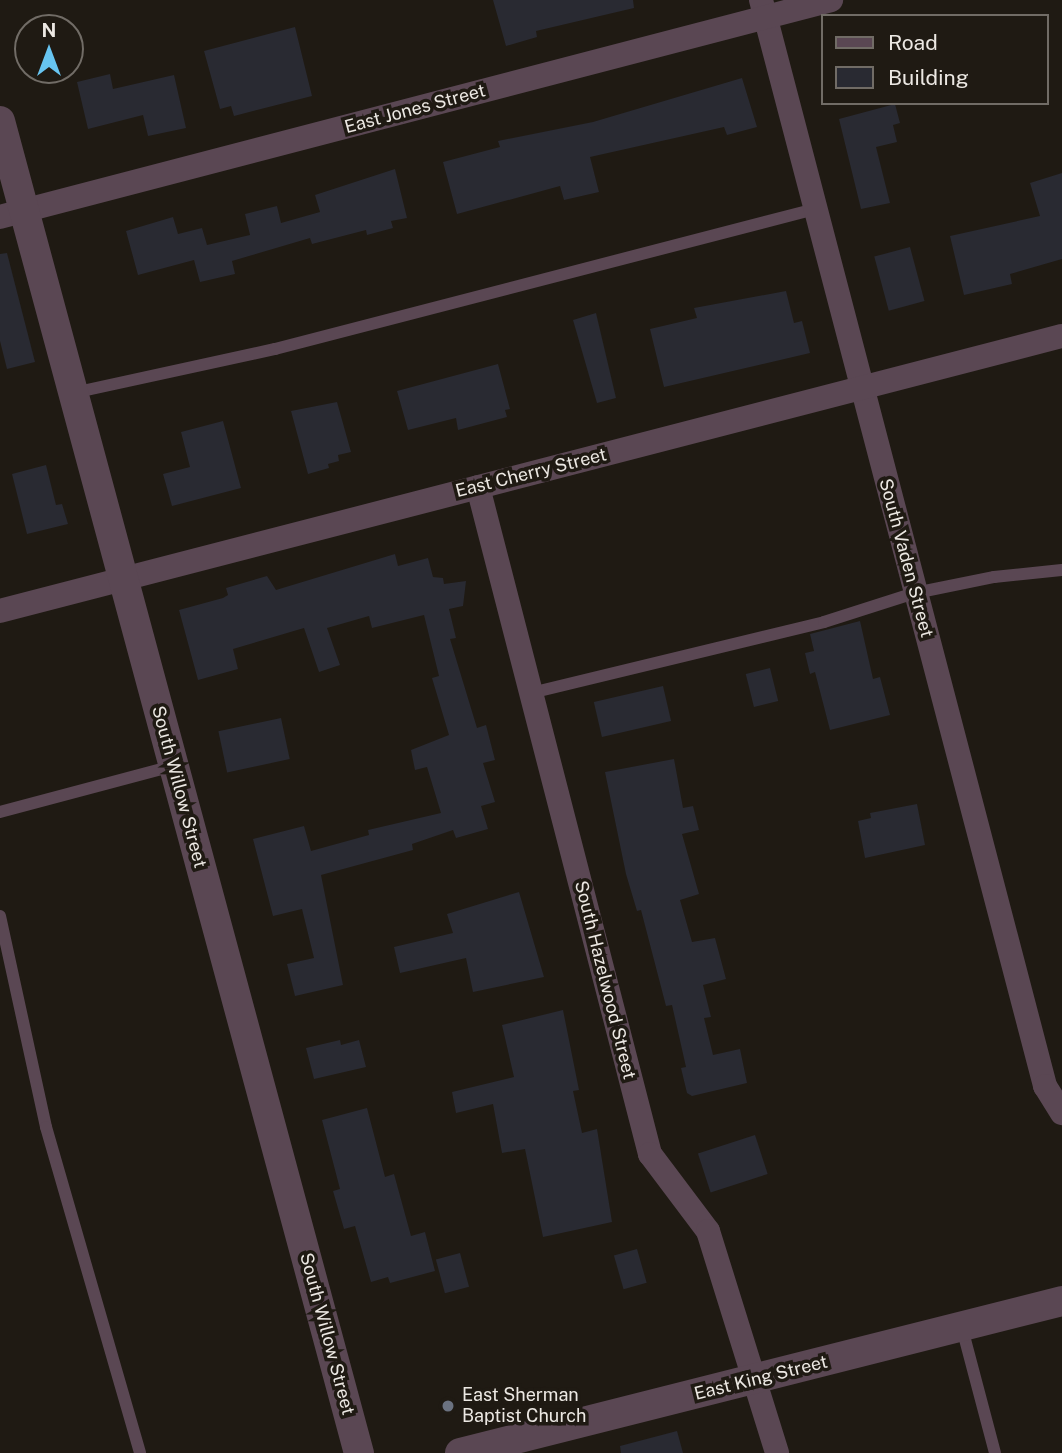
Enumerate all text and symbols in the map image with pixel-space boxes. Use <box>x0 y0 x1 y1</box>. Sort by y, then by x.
north arrow <box>14 14 84 84</box>
legend <box>820 14 1048 105</box>
text: N <box>42 19 56 41</box>
text: Road <box>888 30 938 55</box>
text: Building <box>888 65 969 90</box>
street label: East Jones Street <box>342 80 488 138</box>
street label: East Cherry Street <box>453 444 609 502</box>
street label: South Vaden Street <box>874 476 938 640</box>
street label: South Willow Street <box>147 703 211 871</box>
street label: South Hazelwood Street <box>570 878 640 1082</box>
street label: South Willow Street <box>295 1250 359 1418</box>
street label: East King Street <box>692 1351 830 1405</box>
place label: East Sherman Baptist Church <box>462 1385 586 1428</box>
marker: East Sherman Baptist Church <box>440 1398 456 1414</box>

